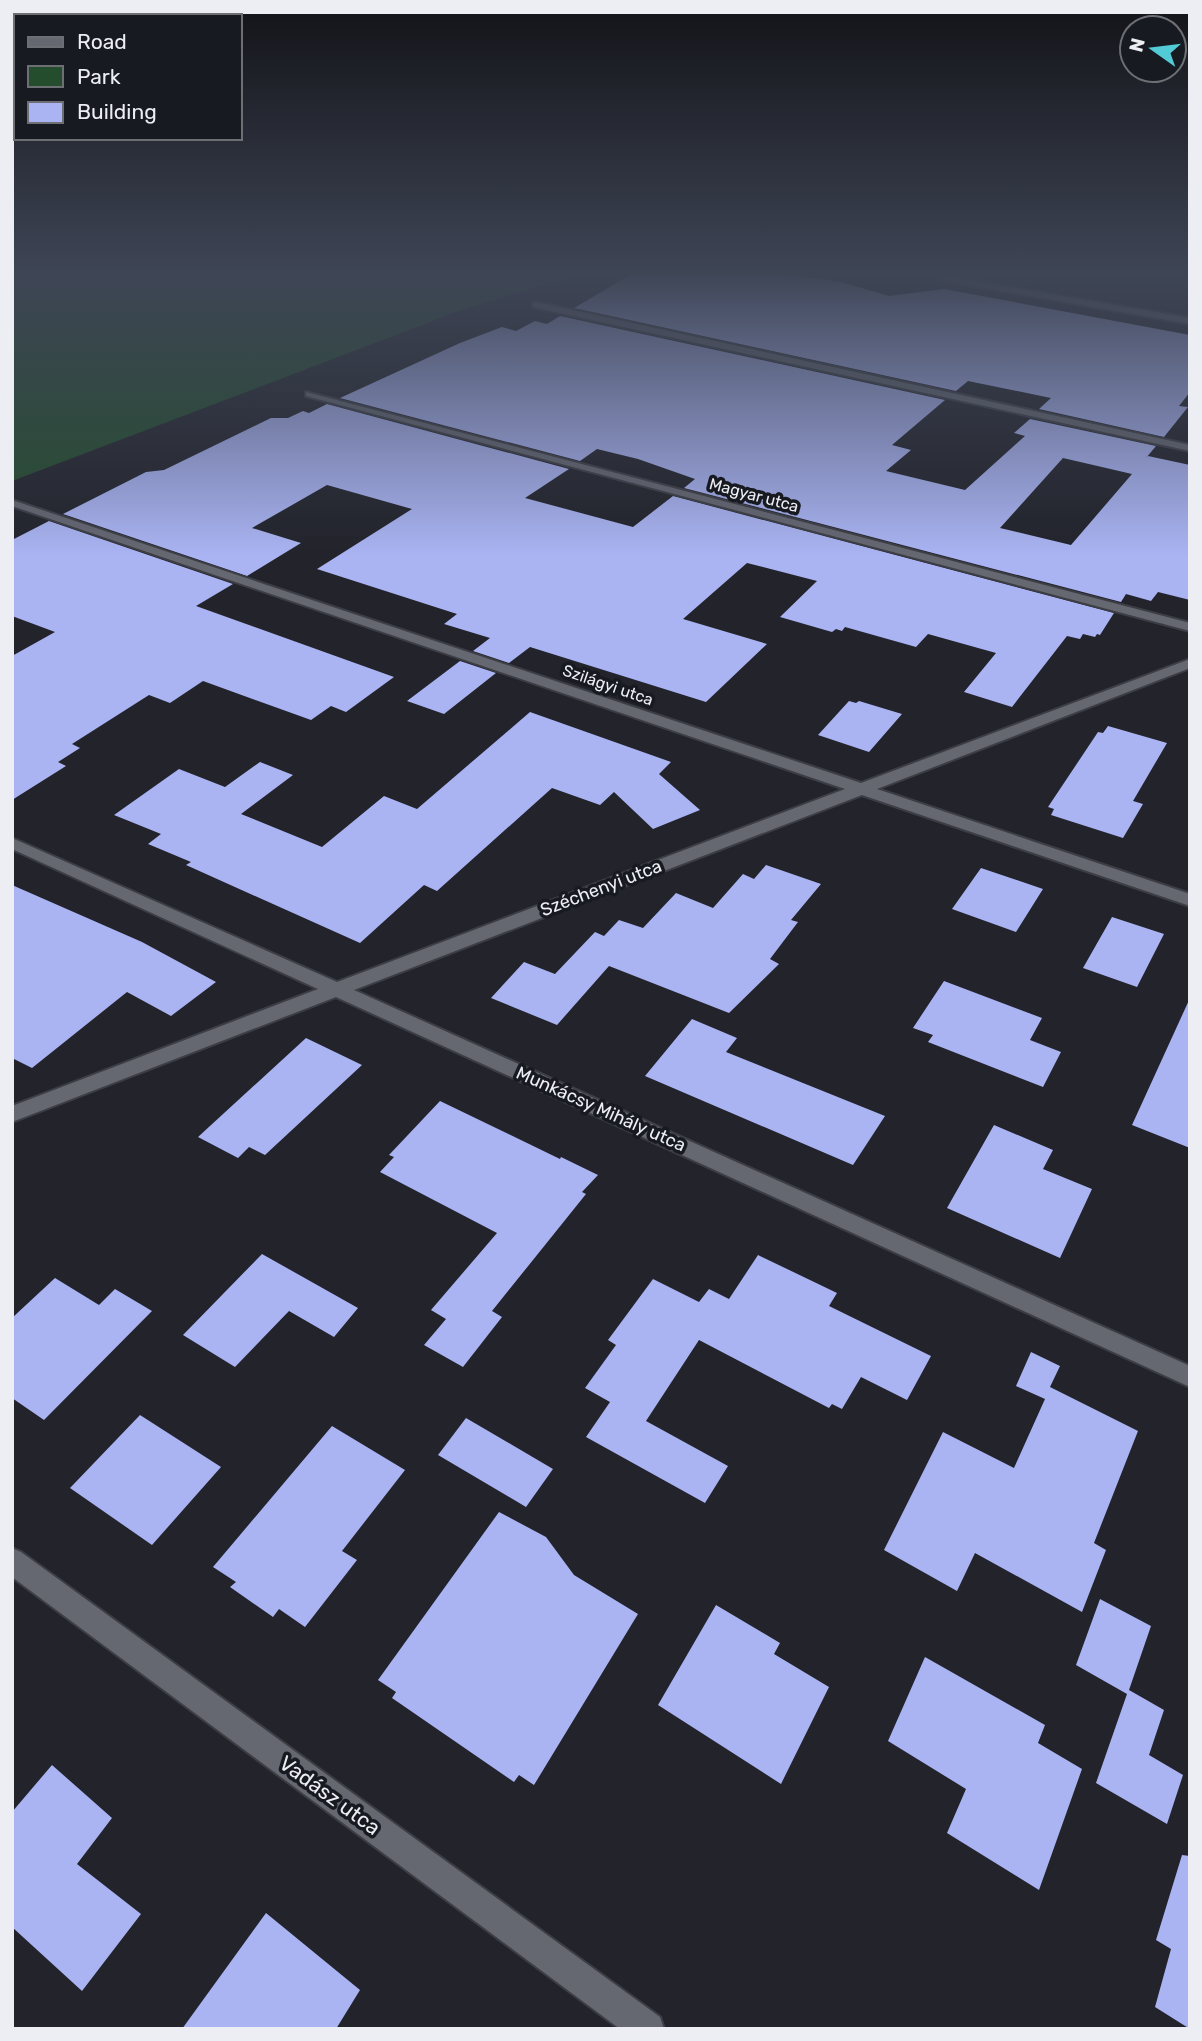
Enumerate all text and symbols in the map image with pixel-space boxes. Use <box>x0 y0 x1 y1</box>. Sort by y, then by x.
legend <box>14 14 242 140</box>
north arrow <box>1118 14 1188 84</box>
text: Road <box>77 29 127 54</box>
text: N <box>1124 36 1150 54</box>
text: Park <box>77 64 121 89</box>
text: Building <box>77 99 157 124</box>
street label: Magyar utca <box>707 474 801 516</box>
street label: Szilágyi utca <box>560 661 656 709</box>
street label: Széchenyi utca <box>537 855 665 921</box>
street label: Munkácsy Mihály utca <box>513 1062 689 1156</box>
street label: Vadász utca <box>275 1750 385 1840</box>

